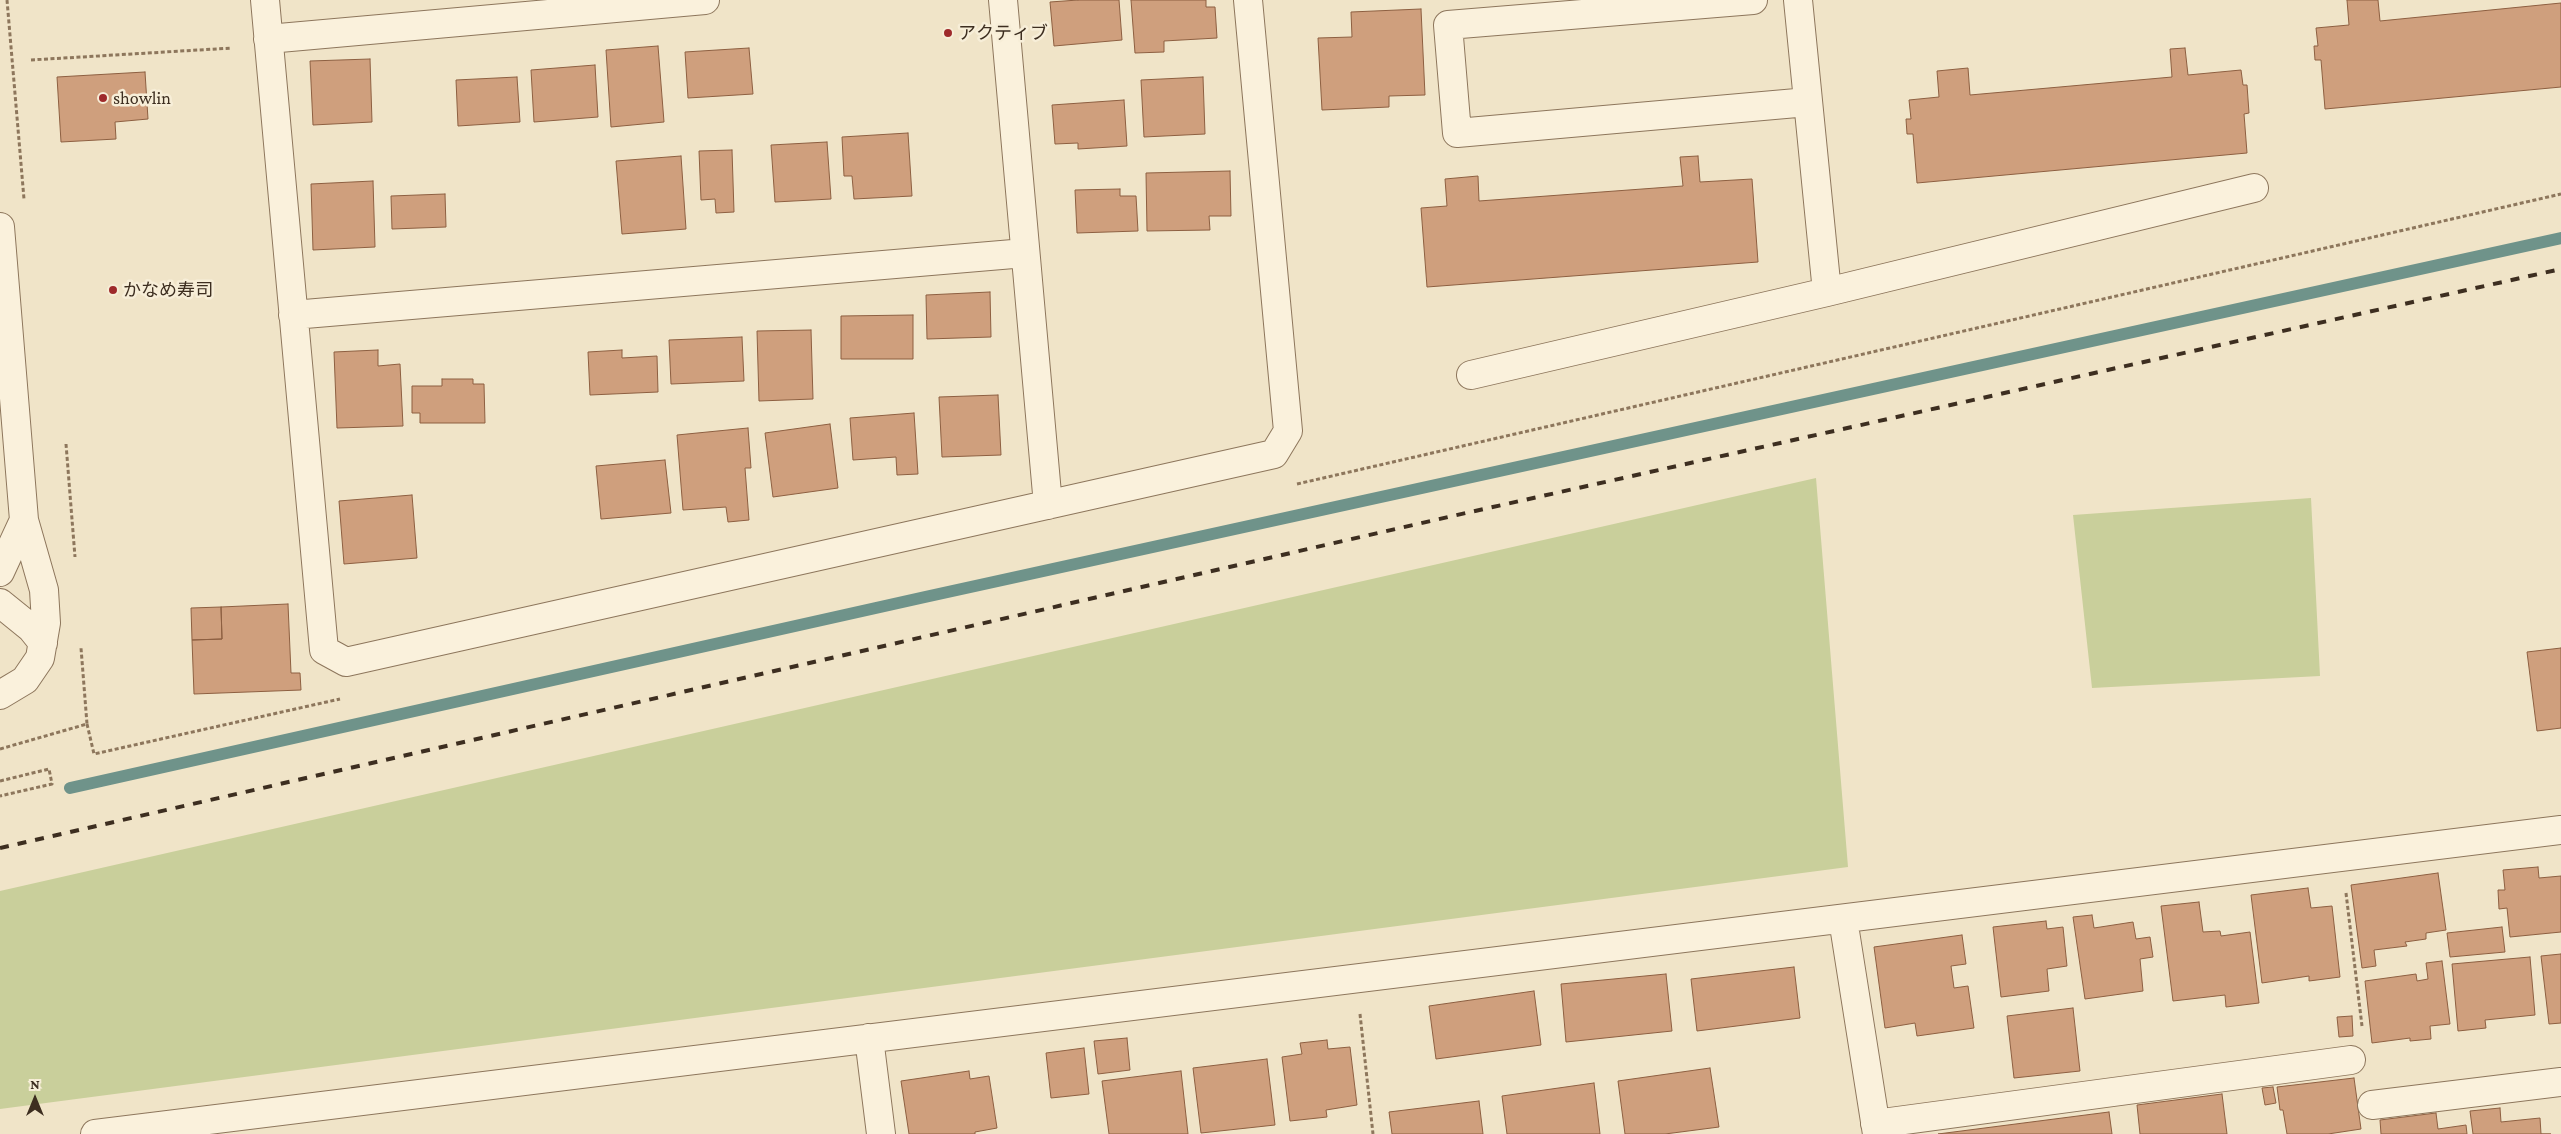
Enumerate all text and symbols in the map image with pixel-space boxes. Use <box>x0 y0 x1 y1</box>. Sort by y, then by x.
place label: アクティブ <box>958 22 1048 44</box>
marker: アクティブ <box>942 27 954 39</box>
place label: showlin <box>113 87 171 109</box>
marker: showlin <box>97 92 109 104</box>
place label: かなめ寿司 <box>123 279 213 301</box>
marker: かなめ寿司 <box>107 284 119 296</box>
north arrow <box>10 1074 60 1124</box>
text: N <box>30 1076 40 1092</box>

